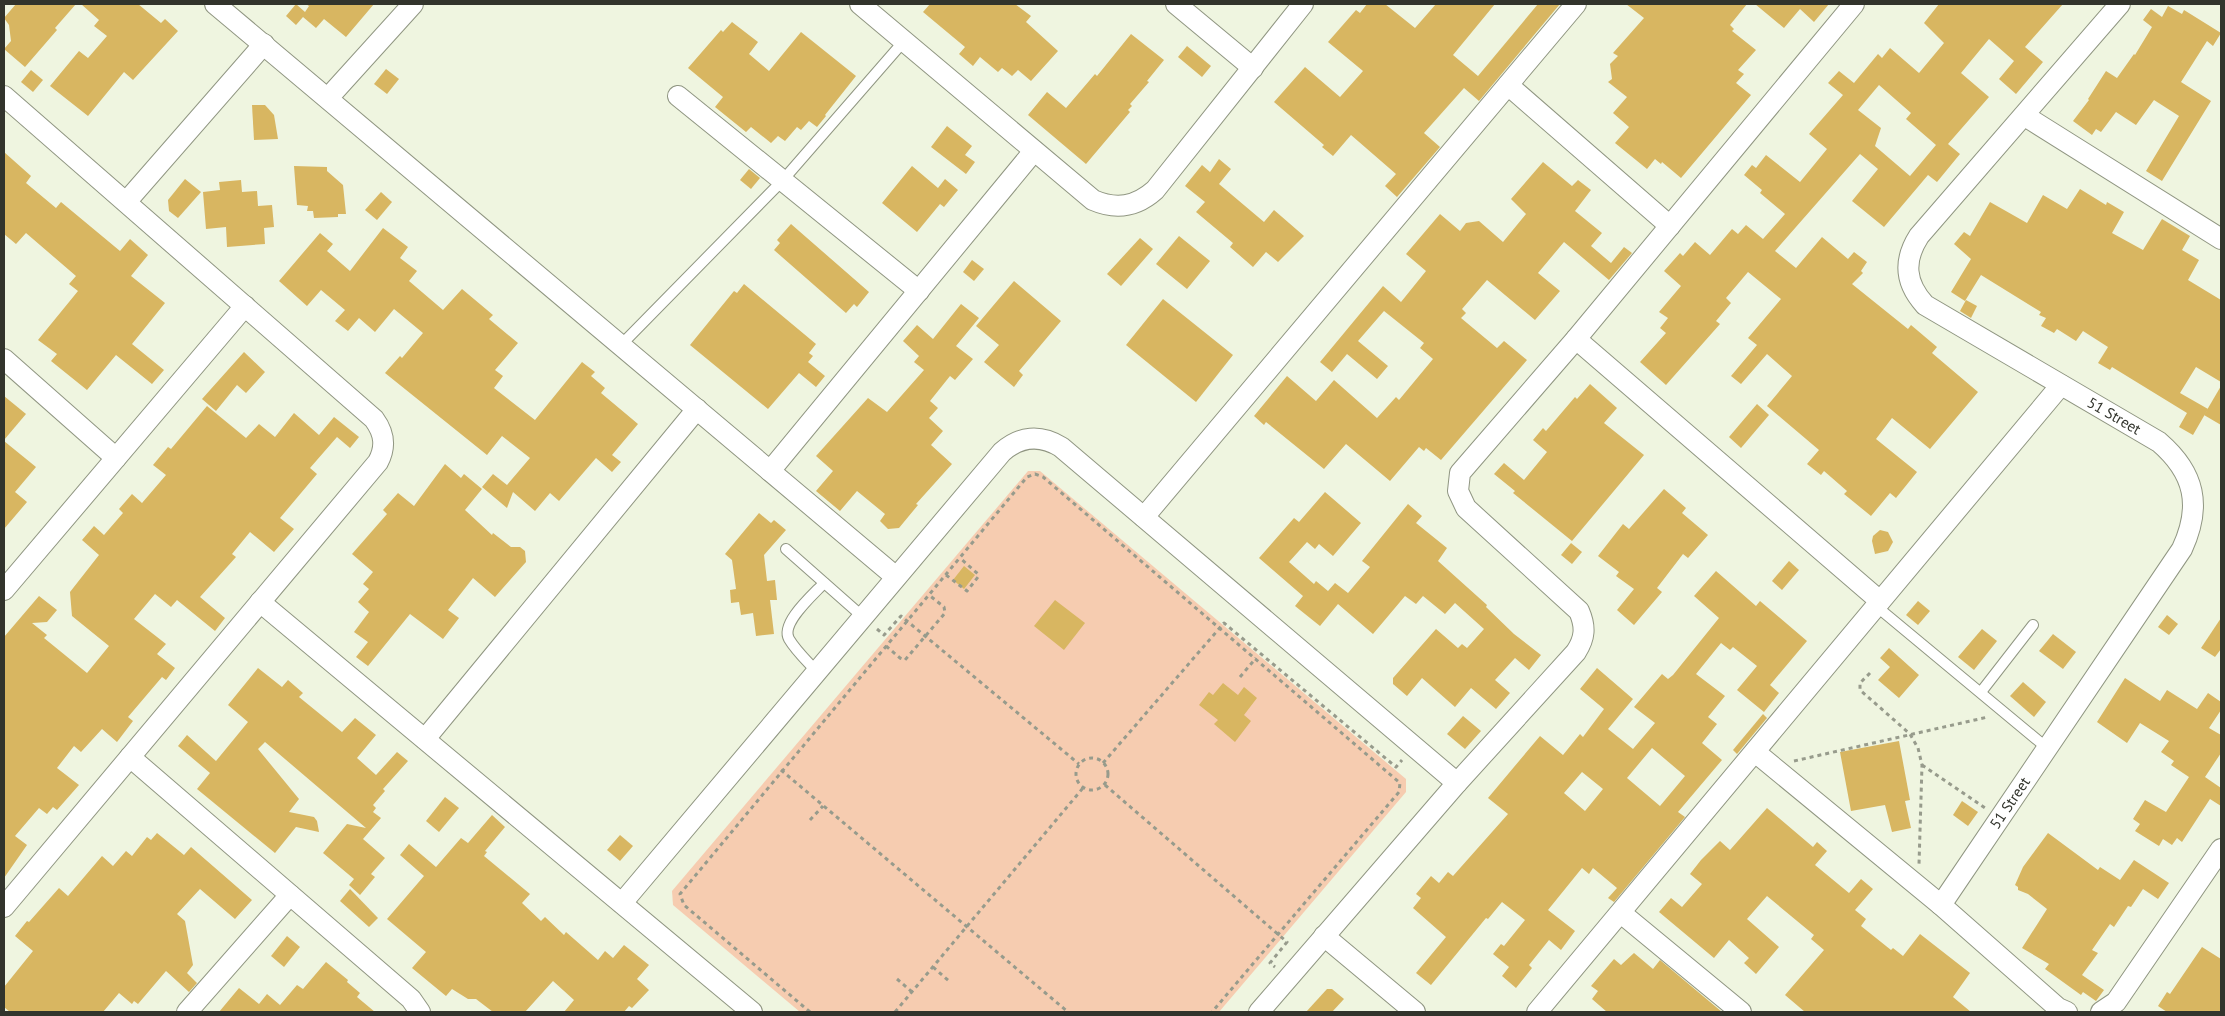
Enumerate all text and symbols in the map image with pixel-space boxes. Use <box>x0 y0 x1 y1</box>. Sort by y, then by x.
street label: 51 Street <box>2084 393 2144 438</box>
street label: 51 Street <box>1985 773 2034 832</box>

